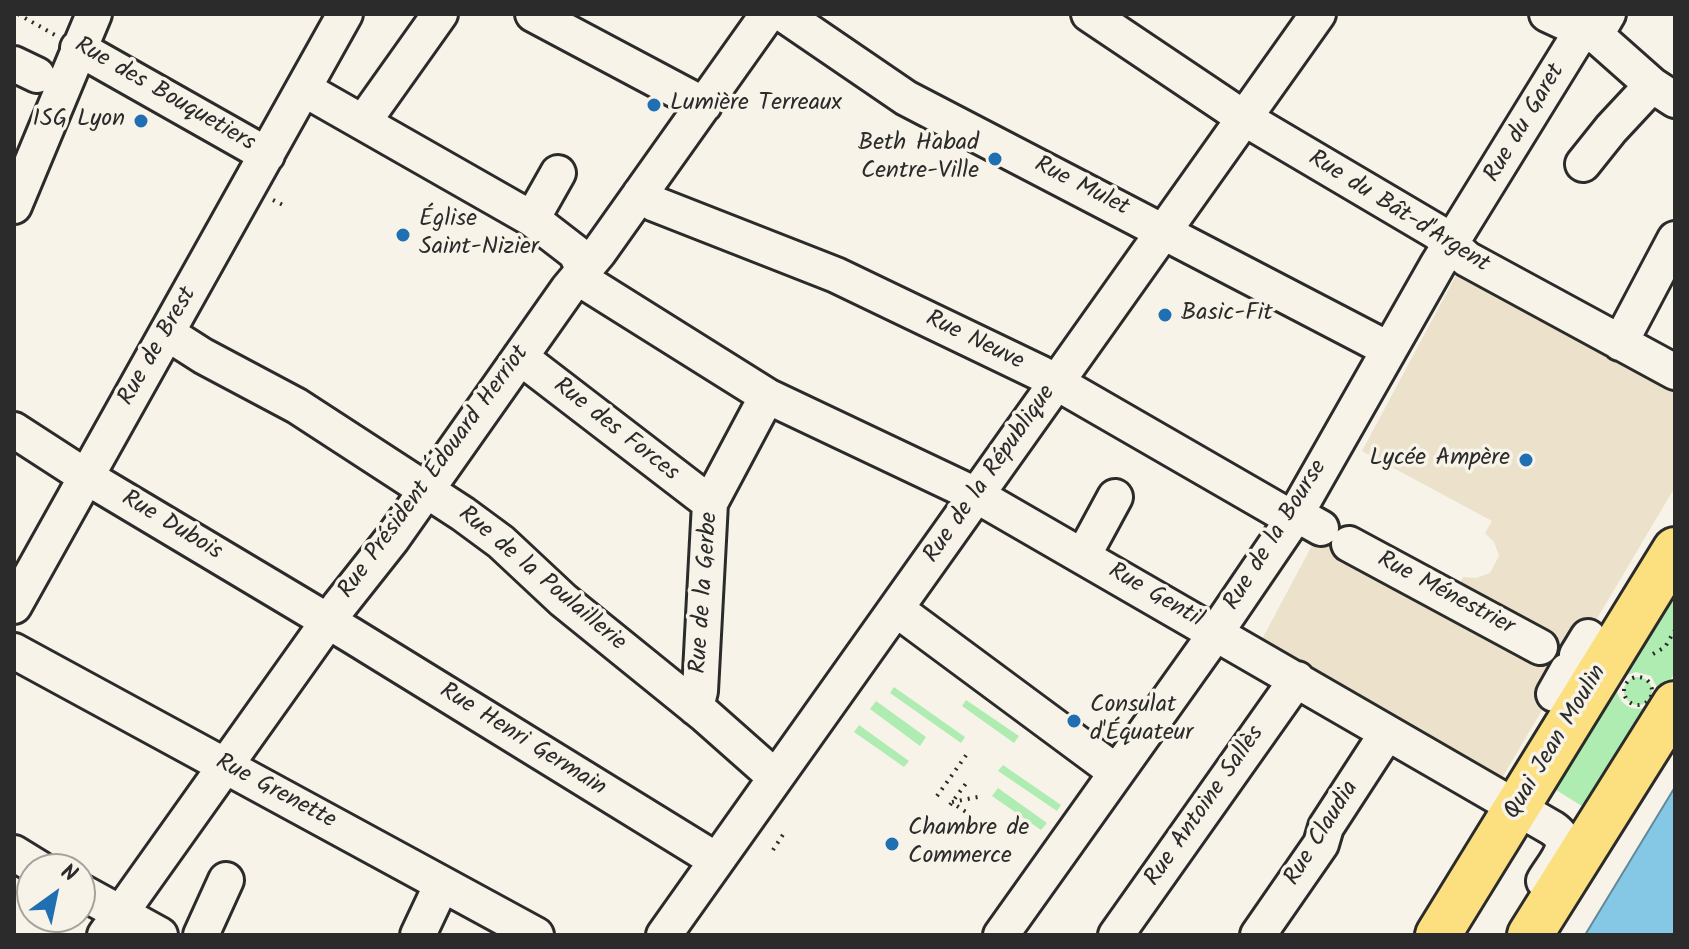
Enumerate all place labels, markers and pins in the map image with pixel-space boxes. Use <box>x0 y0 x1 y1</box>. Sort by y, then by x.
place label: Lumière Terreaux <box>670 91 842 119</box>
marker: Lumière Terreaux <box>645 96 663 114</box>
place label: ISG Lyon <box>33 107 125 135</box>
marker: ISG Lyon <box>132 112 150 130</box>
place label: Beth Habad Centre-Ville <box>858 131 979 187</box>
marker: Beth Habad Centre-Ville <box>986 150 1004 168</box>
place label: Église Saint-Nizier <box>419 207 539 263</box>
marker: Église Saint-Nizier <box>394 226 412 244</box>
place label: Basic-Fit <box>1181 301 1273 329</box>
marker: Basic-Fit <box>1156 306 1174 324</box>
place label: Lycée Ampère <box>1370 446 1510 474</box>
marker: Lycée Ampère <box>1517 451 1535 469</box>
place label: Consulat d'Équateur <box>1090 693 1193 749</box>
marker: Consulat d'Équateur <box>1065 712 1083 730</box>
place label: Chambre de Commerce <box>908 816 1029 872</box>
marker: Chambre de Commerce <box>883 835 901 853</box>

